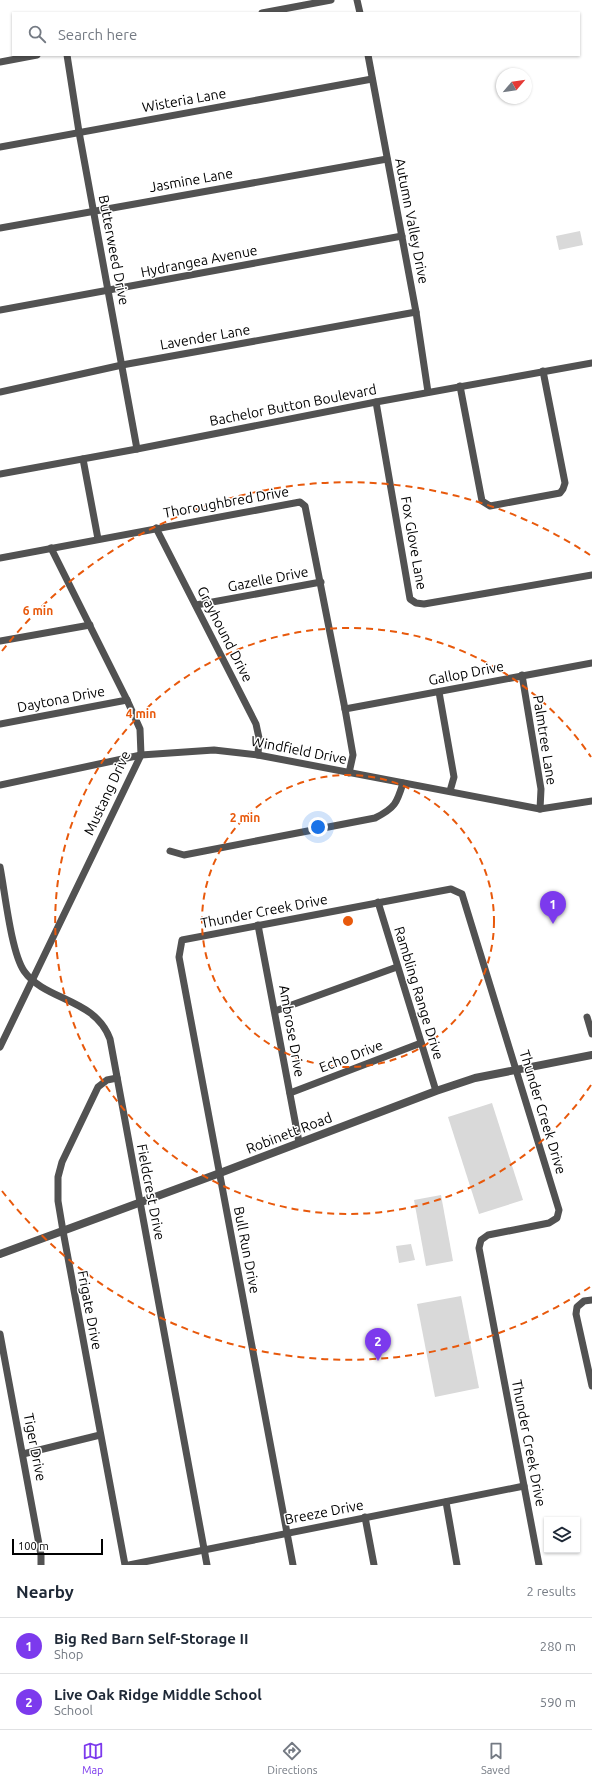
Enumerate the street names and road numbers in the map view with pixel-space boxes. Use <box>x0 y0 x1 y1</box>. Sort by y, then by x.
street label: Wisteria Lane <box>141 85 227 115</box>
street label: Autumn Valley Drive <box>392 157 432 285</box>
street label: Jasmine Lane <box>148 165 234 195</box>
street label: Butterweed Drive <box>95 194 133 306</box>
street label: Hydrangea Avenue <box>139 242 259 280</box>
street label: Lavender Lane <box>159 321 251 353</box>
street label: Bachelor Button Boulevard <box>208 381 378 429</box>
street label: Thoroughbred Drive <box>162 483 290 521</box>
street label: Fox Glove Lane <box>398 495 430 591</box>
street label: Gazelle Drive <box>226 563 310 595</box>
street label: Grayhound Drive <box>194 584 256 684</box>
street label: Gallop Drive <box>427 658 505 688</box>
street label: Daytona Drive <box>16 683 106 715</box>
street label: Palmtree Lane <box>530 694 560 786</box>
street label: Windfield Drive <box>250 733 348 767</box>
street label: Mustang Drive <box>80 748 134 838</box>
street label: Thunder Creek Drive <box>199 891 329 931</box>
street label: Rambling Range Drive <box>391 924 447 1062</box>
street label: Ambrose Drive <box>276 984 308 1078</box>
street label: Echo Drive <box>317 1037 385 1075</box>
street label: Thunder Creek Drive <box>517 1048 569 1176</box>
street label: Robinett Road <box>244 1109 334 1157</box>
street label: Fieldcrest Drive <box>134 1142 168 1242</box>
street label: Bull Run Drive <box>231 1205 263 1295</box>
street label: Frigate Drive <box>74 1269 106 1351</box>
street label: Thunder Creek Drive <box>509 1378 549 1508</box>
street label: Tiger Drive <box>21 1412 49 1482</box>
street label: Breeze Drive <box>283 1497 365 1527</box>

